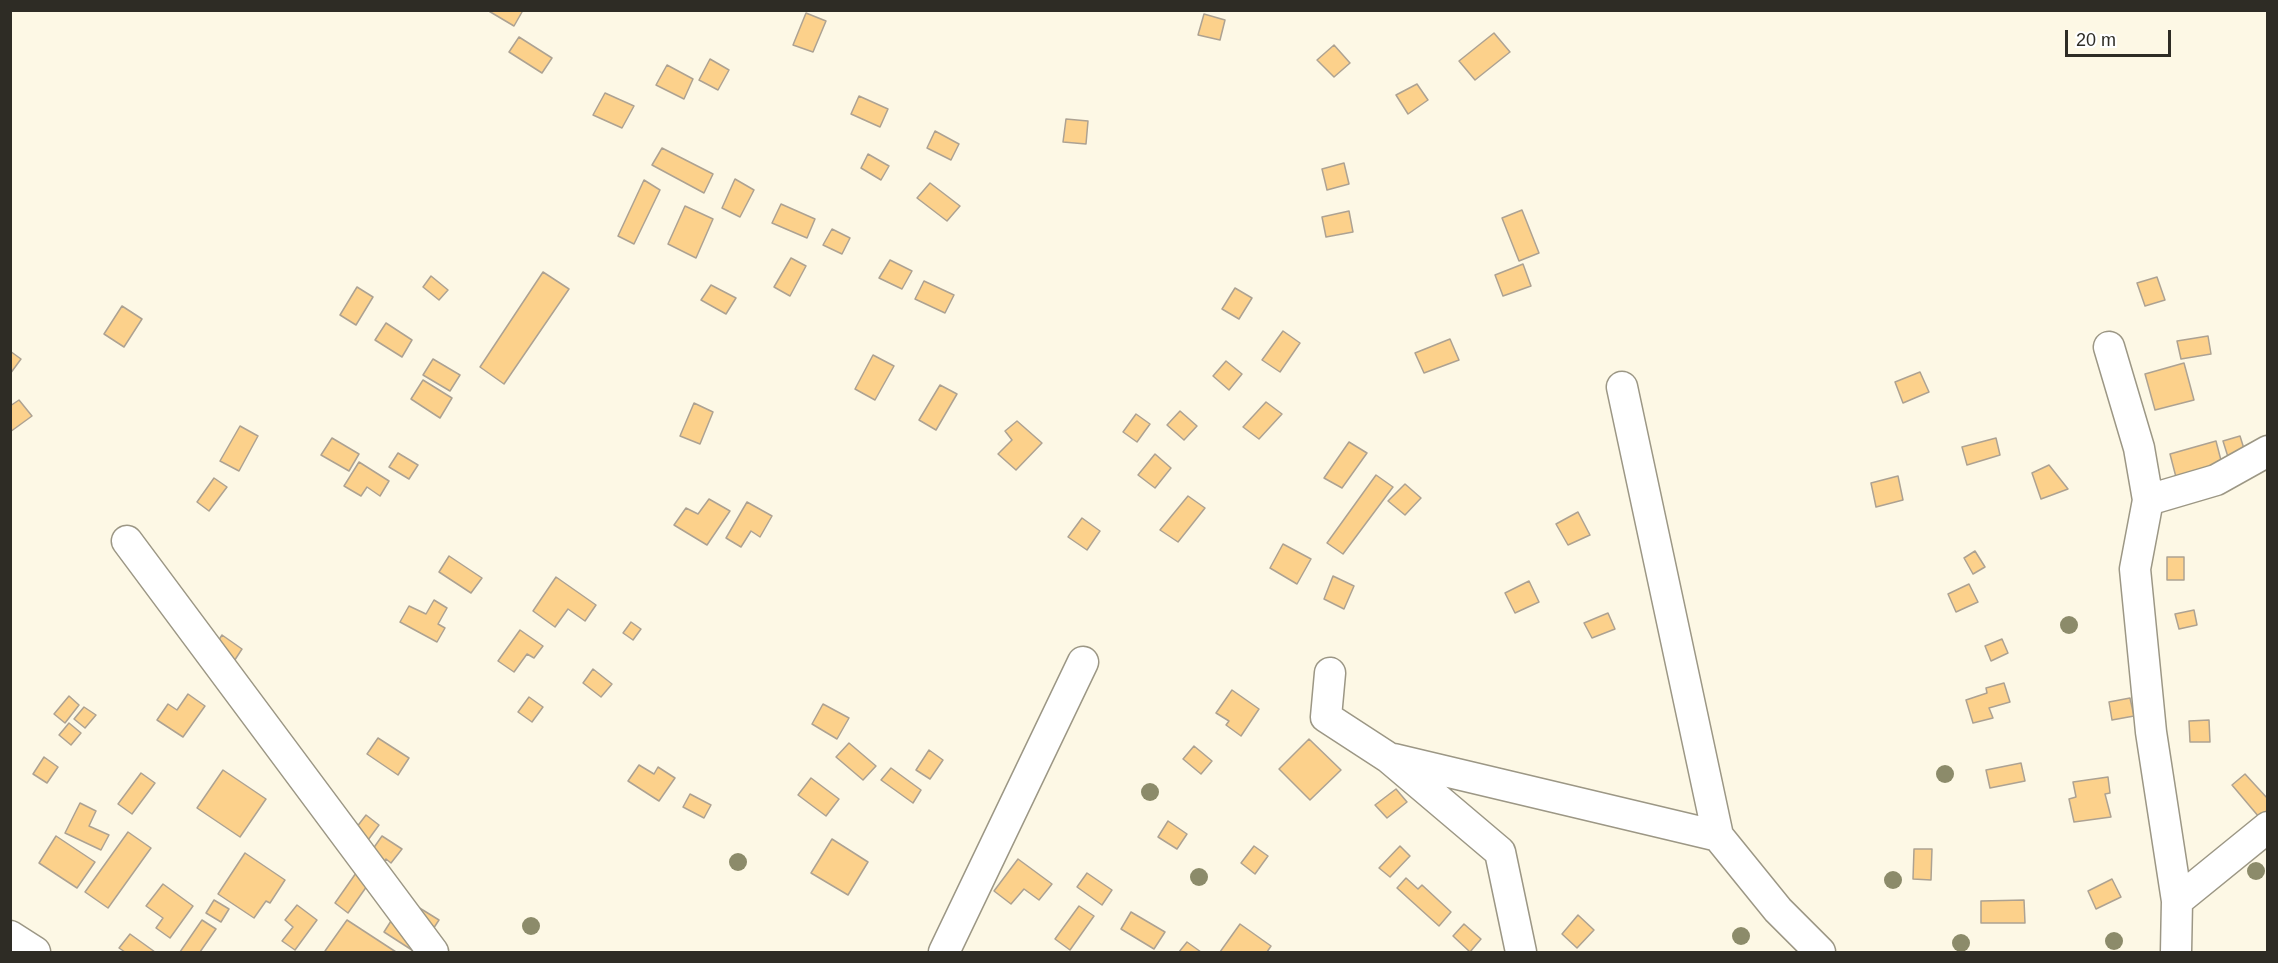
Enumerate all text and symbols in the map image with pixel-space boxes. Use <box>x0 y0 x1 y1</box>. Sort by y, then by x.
scale bar <box>2068 18 2174 56</box>
text: 20 m <box>2076 30 2116 50</box>

